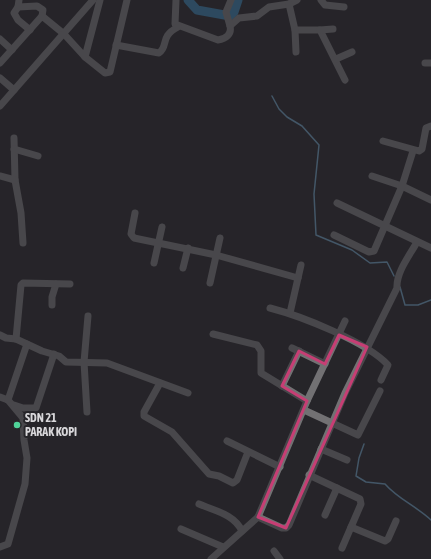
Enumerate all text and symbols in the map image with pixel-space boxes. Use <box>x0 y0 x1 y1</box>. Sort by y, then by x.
place label: SDN 21 PARAK KOPI <box>25 411 77 439</box>
marker: SDN 21 PARAK KOPI <box>12 420 22 430</box>

